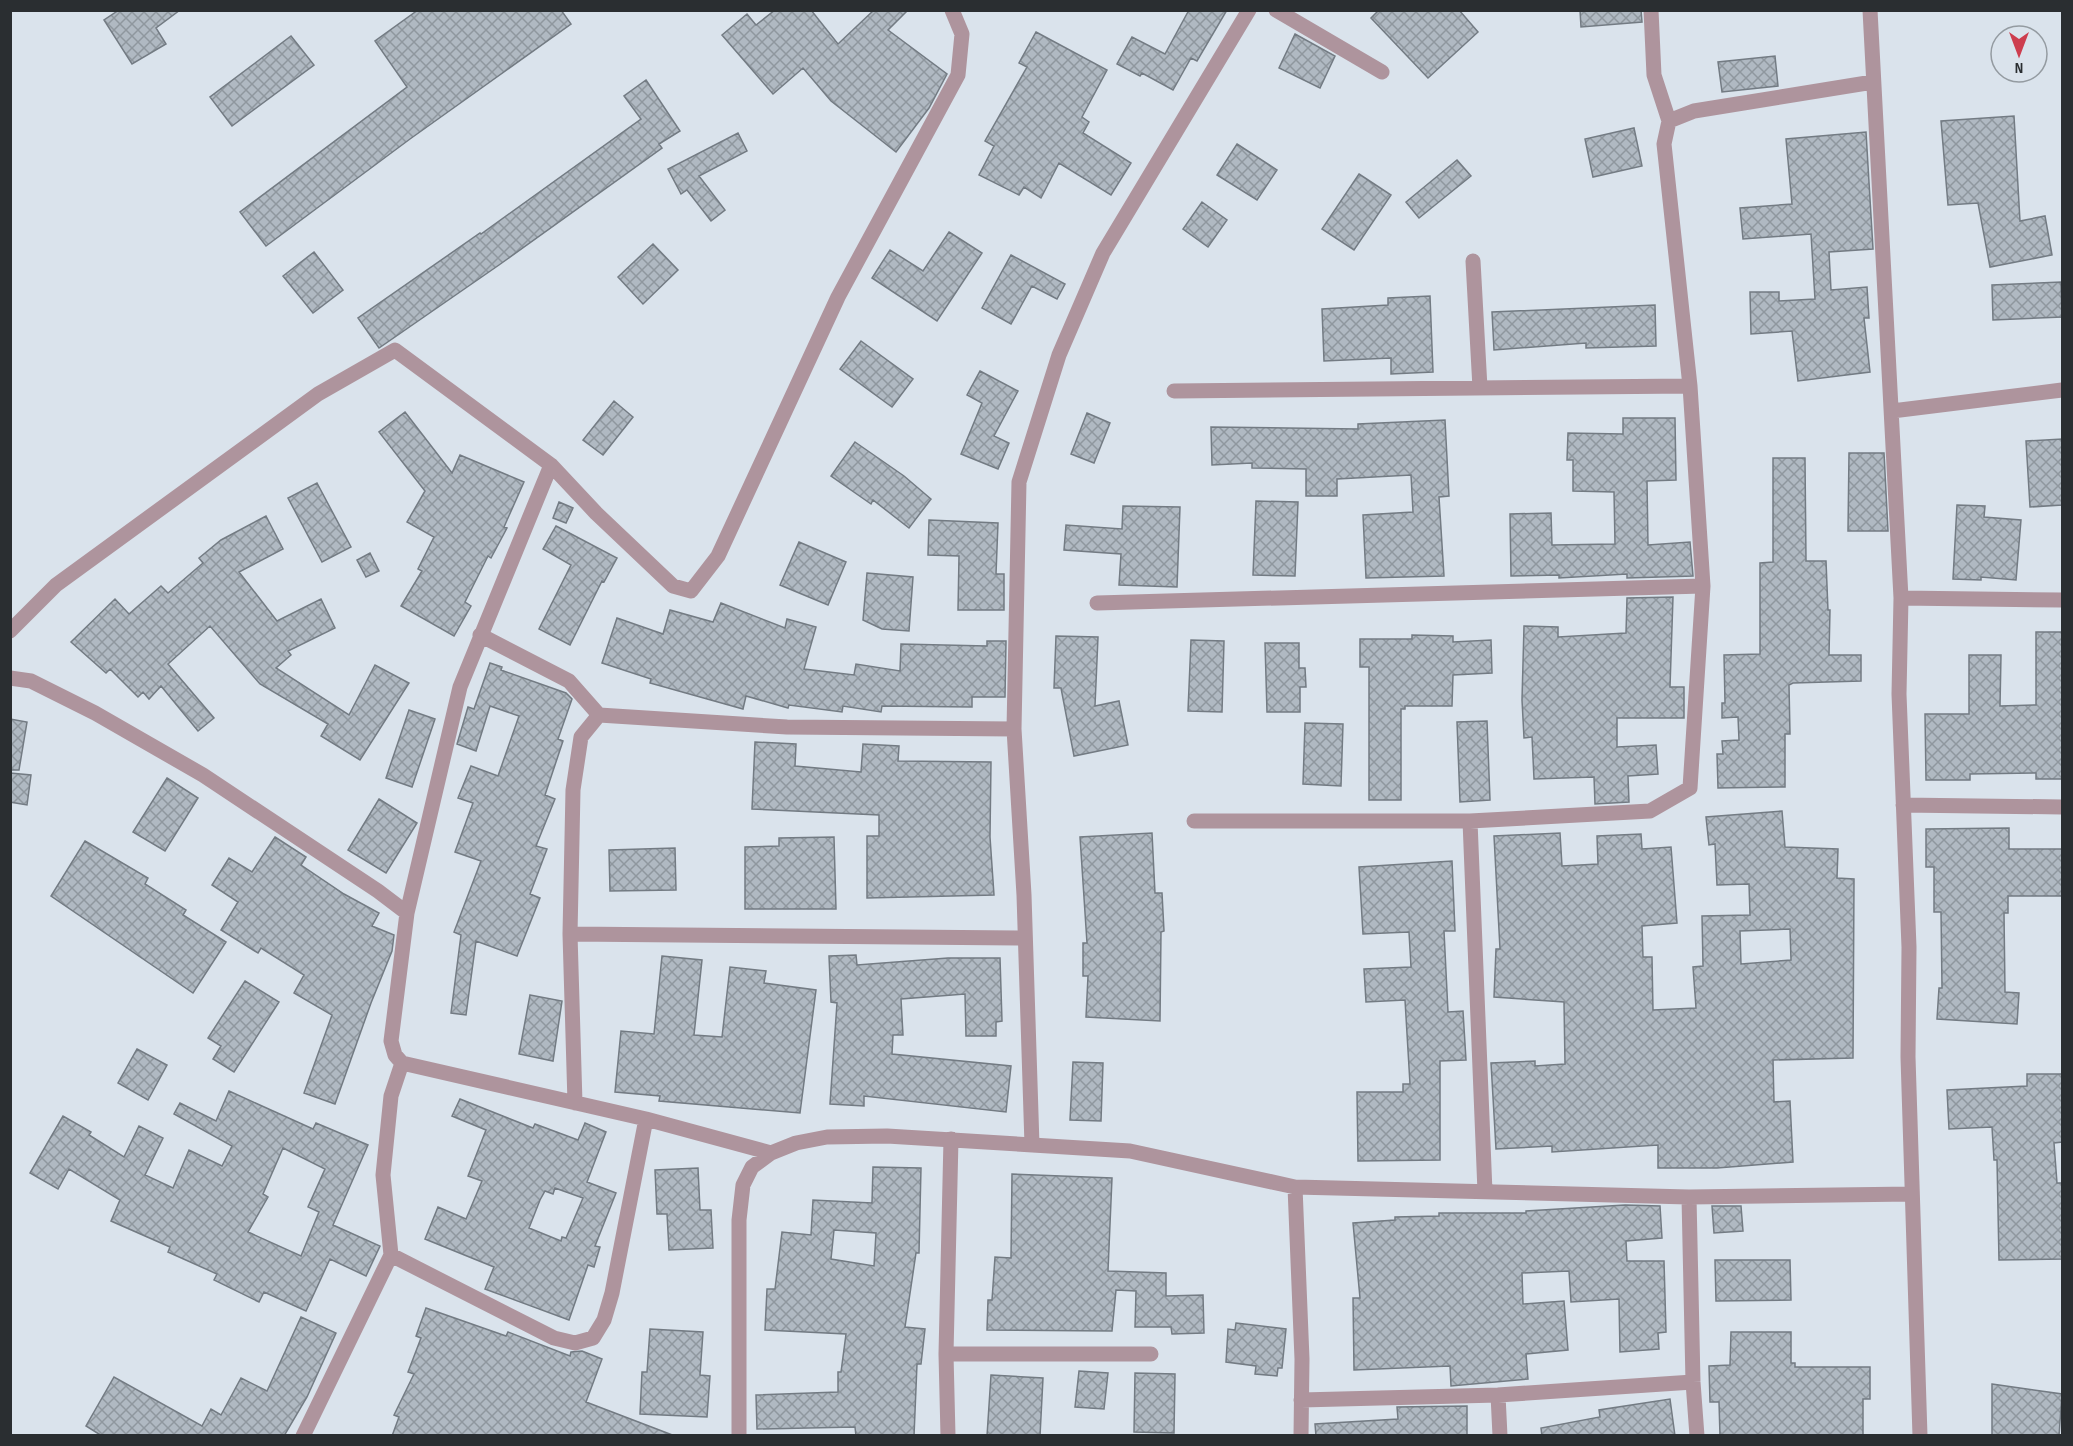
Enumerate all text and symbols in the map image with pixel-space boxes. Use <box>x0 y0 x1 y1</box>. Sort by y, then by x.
north arrow <box>1989 24 2049 84</box>
text: N <box>2015 58 2023 77</box>

